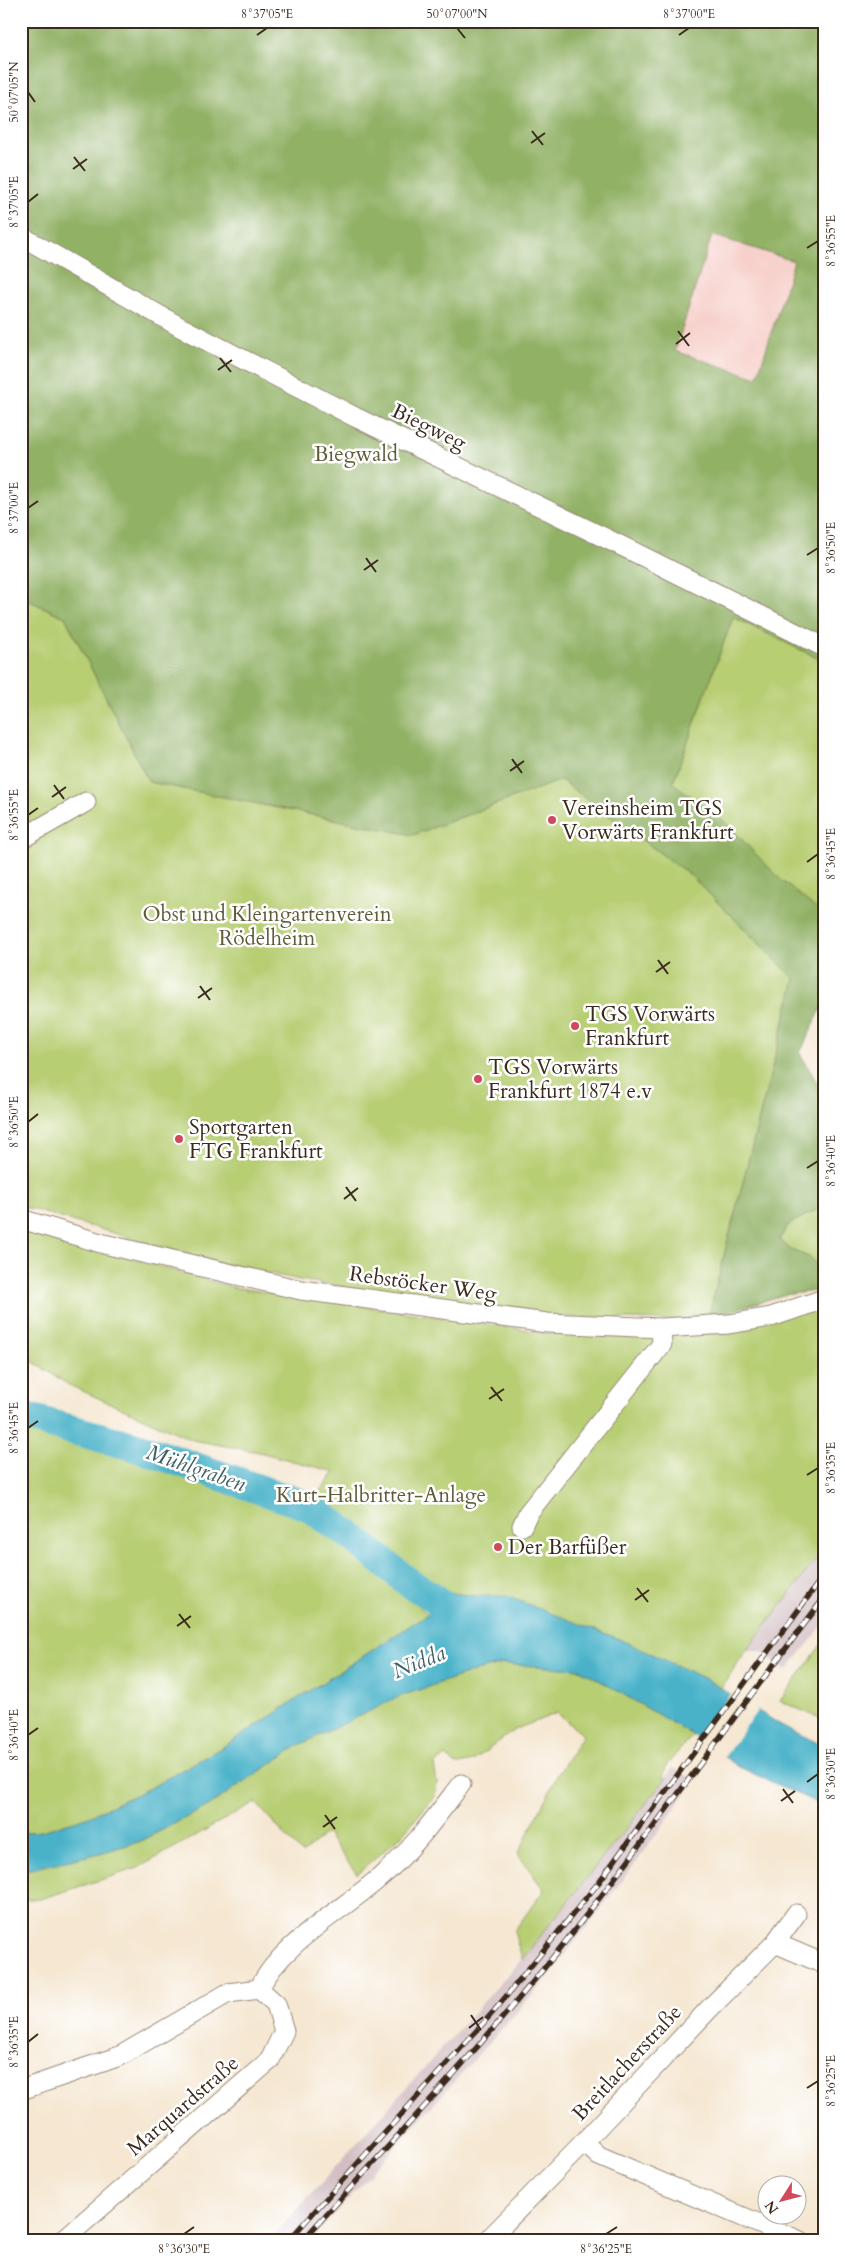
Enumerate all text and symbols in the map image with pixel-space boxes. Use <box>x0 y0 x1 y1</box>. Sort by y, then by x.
text: 8°37'05"E <box>241 6 293 22</box>
text: 50°07'00"N <box>427 6 488 22</box>
text: 8°37'00"E <box>663 6 715 22</box>
text: 50°07'05"N <box>6 61 22 122</box>
text: 8°37'05"E <box>6 176 22 228</box>
text: 8°36'55"E <box>823 215 839 267</box>
street label: Biegweg <box>387 397 471 458</box>
park label: Biegwald <box>314 440 398 469</box>
text: 8°37'00"E <box>6 482 22 534</box>
text: 8°36'50"E <box>823 522 839 574</box>
text: 8°36'55"E <box>6 789 22 841</box>
place label: Vereinsheim TGS Vorwärts Frankfurt <box>562 794 734 847</box>
marker: Vereinsheim TGS Vorwärts Frankfurt <box>546 814 558 826</box>
text: 8°36'45"E <box>823 828 839 880</box>
park label: Obst und Kleingartenverein Rödelheim <box>142 900 392 953</box>
place label: TGS Vorwärts Frankfurt <box>585 1000 715 1053</box>
marker: TGS Vorwärts Frankfurt <box>569 1020 581 1032</box>
place label: TGS Vorwärts Frankfurt 1874 e.v <box>488 1053 652 1106</box>
marker: TGS Vorwärts Frankfurt 1874 e.v <box>472 1073 484 1085</box>
text: 8°36'50"E <box>6 1096 22 1148</box>
place label: Sportgarten FTG Frankfurt <box>189 1113 323 1166</box>
marker: Sportgarten FTG Frankfurt <box>173 1133 185 1145</box>
text: 8°36'40"E <box>823 1135 839 1187</box>
street label: Rebstöcker Weg <box>347 1259 499 1309</box>
text: 8°36'45"E <box>6 1402 22 1454</box>
water label: Mühlgraben <box>142 1437 250 1499</box>
text: 8°36'35"E <box>823 1442 839 1494</box>
park label: Kurt-Halbritter-Anlage <box>276 1481 486 1510</box>
place label: Der Barfüßer <box>508 1533 627 1562</box>
marker: Der Barfüßer <box>492 1541 504 1553</box>
water label: Nidda <box>388 1638 450 1686</box>
text: 8°36'40"E <box>6 1709 22 1761</box>
text: 8°36'30"E <box>823 1748 839 1800</box>
street label: Breitlacherstraße <box>566 1999 688 2127</box>
text: 8°36'35"E <box>6 2016 22 2068</box>
street label: Marquardstraße <box>121 2049 245 2163</box>
text: 8°36'25"E <box>823 2055 839 2107</box>
north arrow <box>758 2174 808 2224</box>
text: N <box>761 2197 783 2218</box>
text: 8°36'30"E <box>158 2241 210 2257</box>
text: 8°36'25"E <box>580 2241 632 2257</box>

